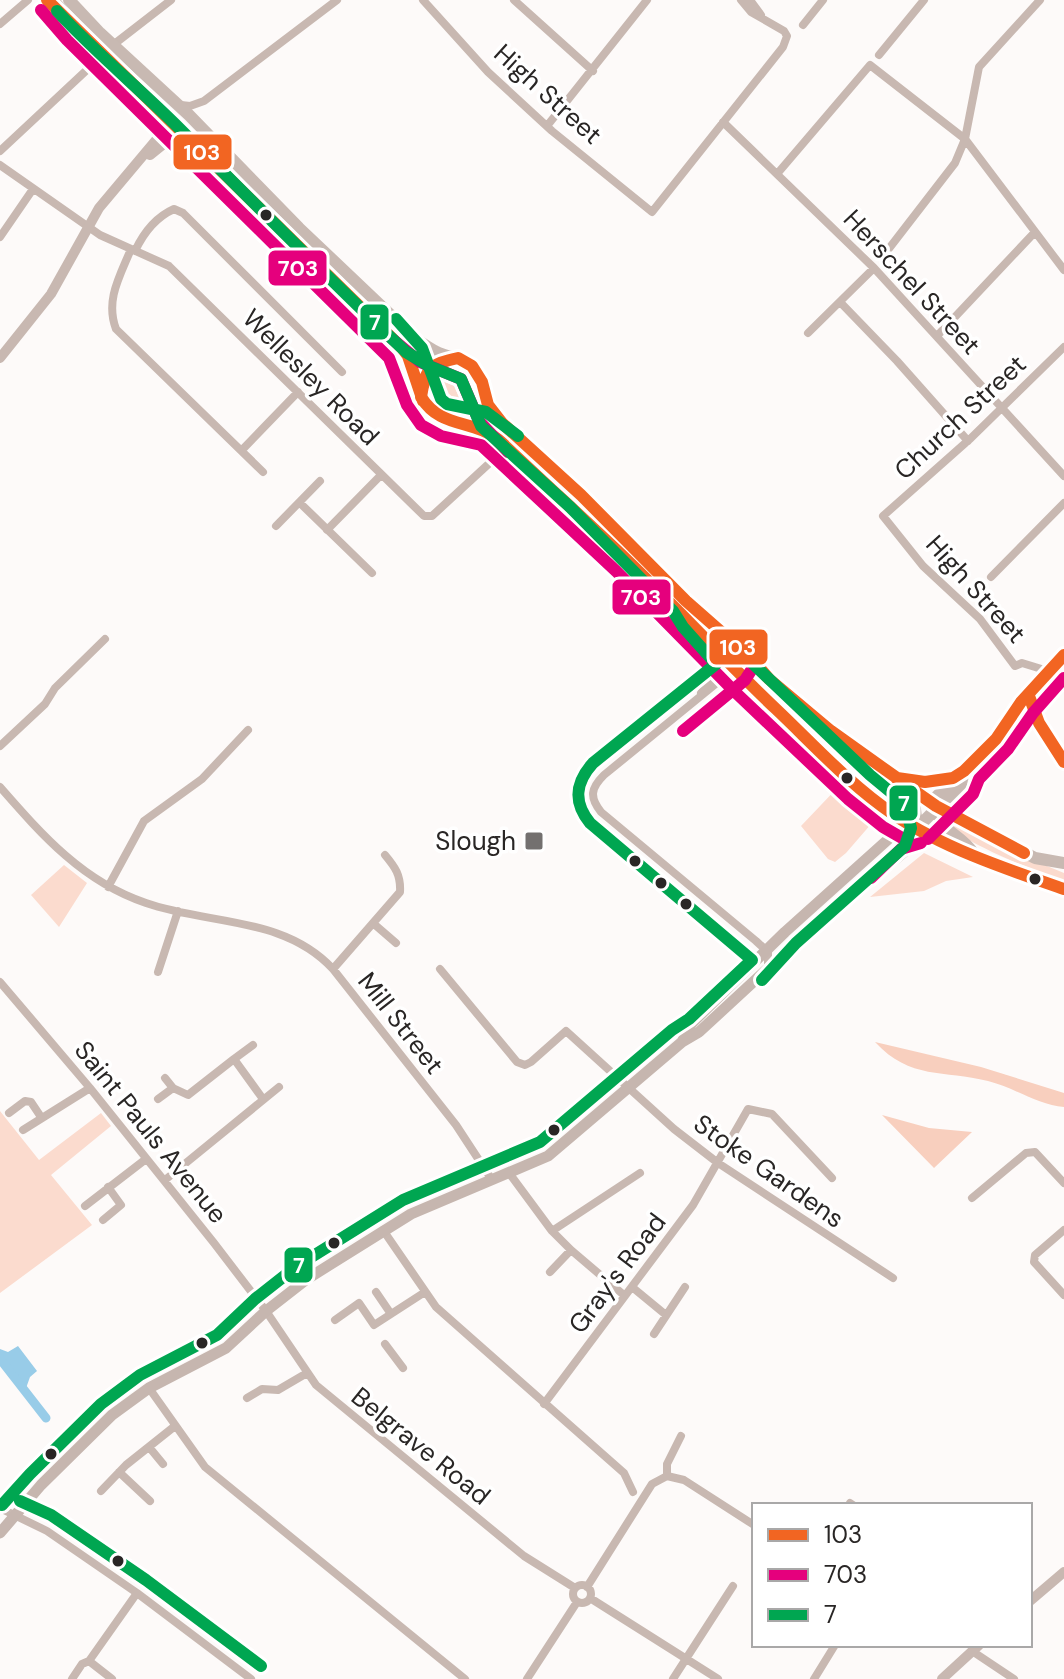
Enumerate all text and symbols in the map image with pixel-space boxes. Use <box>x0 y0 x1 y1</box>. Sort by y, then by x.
street label: High Street <box>487 37 609 151</box>
line badge: 103 <box>172 133 233 171</box>
text: 103 <box>184 138 220 167</box>
street label: Herschel Street <box>836 202 988 362</box>
unlabelled marker <box>258 207 274 223</box>
line badge: 703 <box>267 249 328 287</box>
text: 703 <box>278 254 318 283</box>
street label: Wellesley Road <box>235 301 387 453</box>
line badge: 7 <box>359 303 390 341</box>
text: 7 <box>369 308 381 337</box>
street label: Church Street <box>887 347 1033 487</box>
street label: High Street <box>919 528 1033 650</box>
line badge: 703 <box>611 578 672 616</box>
text: 703 <box>621 583 661 612</box>
line badge: 103 <box>708 628 769 666</box>
text: 103 <box>720 633 756 662</box>
unlabelled marker <box>839 770 855 786</box>
line badge: 7 <box>888 784 919 822</box>
text: 7 <box>898 789 910 818</box>
place label: Slough <box>435 824 516 858</box>
marker: Slough <box>523 830 545 852</box>
unlabelled marker <box>627 853 643 869</box>
unlabelled marker <box>1027 871 1043 887</box>
unlabelled marker <box>653 875 669 891</box>
unlabelled marker <box>678 896 694 912</box>
street label: Mill Street <box>351 965 451 1081</box>
street label: Saint Pauls Avenue <box>67 1034 235 1230</box>
street label: Stoke Gardens <box>687 1107 851 1235</box>
unlabelled marker <box>546 1122 562 1138</box>
street label: Gray's Road <box>561 1206 673 1340</box>
unlabelled marker <box>326 1235 342 1251</box>
line badge: 7 <box>283 1246 314 1284</box>
text: 7 <box>293 1251 305 1280</box>
unlabelled marker <box>194 1335 210 1351</box>
street label: Belgrave Road <box>345 1380 497 1512</box>
unlabelled marker <box>43 1446 59 1462</box>
legend <box>752 1503 1032 1647</box>
text: 103 <box>824 1519 862 1550</box>
unlabelled marker <box>110 1553 126 1569</box>
text: 703 <box>824 1559 867 1590</box>
text: 7 <box>824 1599 837 1630</box>

